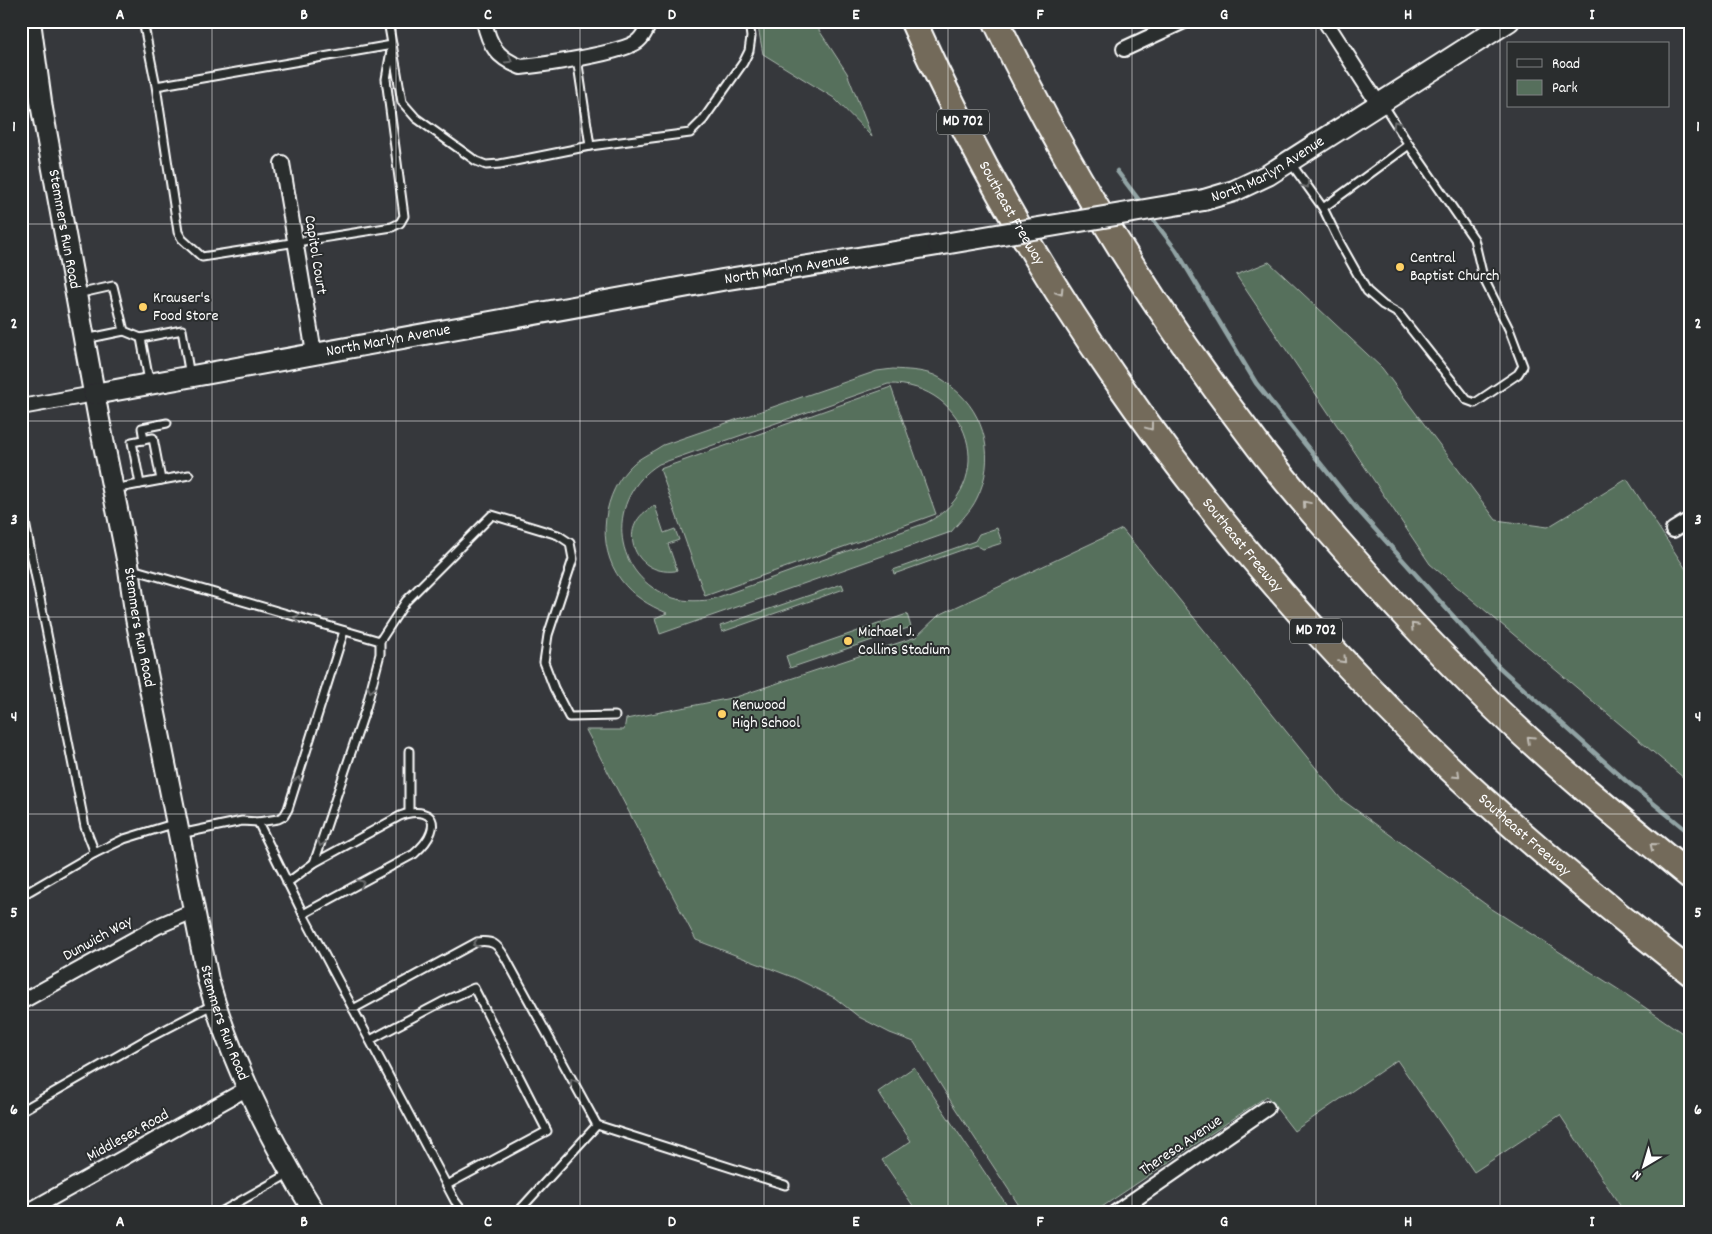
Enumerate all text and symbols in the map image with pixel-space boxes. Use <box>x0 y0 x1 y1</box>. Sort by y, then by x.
text: A <box>116 4 125 27</box>
text: B <box>300 4 308 27</box>
text: C <box>484 4 492 27</box>
text: D <box>668 4 677 27</box>
text: E <box>852 4 860 27</box>
text: F <box>1036 4 1044 27</box>
text: G <box>1220 4 1228 27</box>
text: H <box>1404 4 1412 27</box>
text: I <box>1590 4 1596 27</box>
legend <box>1507 42 1670 108</box>
one-way arrow <box>503 54 512 64</box>
text: Road <box>1552 54 1580 76</box>
text: Park <box>1552 78 1578 100</box>
road number: MD 702 <box>937 110 989 134</box>
text: 1 <box>12 116 16 139</box>
text: 1 <box>1696 116 1700 139</box>
one-way arrow <box>1392 120 1402 129</box>
street label: North Marlyn Avenue <box>1208 130 1329 209</box>
street label: Southeast Freeway <box>972 157 1051 270</box>
street label: Stemmers Run Road <box>42 168 86 291</box>
one-way arrow <box>1301 179 1309 188</box>
street label: Capitol Court <box>297 214 333 296</box>
place label: Central Baptist Church <box>1410 247 1499 288</box>
street label: North Marlyn Avenue <box>723 248 851 291</box>
marker: Central Baptist Church <box>1394 261 1406 273</box>
place label: Krauser's Food Store <box>153 287 219 328</box>
one-way arrow <box>1053 287 1063 296</box>
marker: Krauser's Food Store <box>137 301 149 313</box>
text: 2 <box>11 313 18 336</box>
text: 2 <box>1695 313 1702 336</box>
street label: North Marlyn Avenue <box>324 318 452 363</box>
one-way arrow <box>1144 421 1153 431</box>
street label: Southeast Freeway <box>1196 493 1289 598</box>
one-way arrow <box>1304 501 1312 510</box>
text: 3 <box>10 509 18 532</box>
text: 3 <box>1694 509 1702 532</box>
street label: Stemmers Run Road <box>117 566 161 689</box>
one-way arrow <box>294 613 302 623</box>
road number: MD 702 <box>1290 618 1342 644</box>
place label: Michael J. Collins Stadium <box>858 621 950 662</box>
one-way arrow <box>1411 622 1420 631</box>
marker: Michael J. Collins Stadium <box>842 635 854 647</box>
one-way arrow <box>1337 654 1346 663</box>
one-way arrow <box>366 684 377 693</box>
place label: Kenwood High School <box>732 694 800 735</box>
text: 4 <box>11 706 17 729</box>
text: 4 <box>1695 706 1701 729</box>
marker: Kenwood High School <box>716 708 728 720</box>
one-way arrow <box>1527 736 1536 745</box>
one-way arrow <box>1452 769 1461 778</box>
one-way arrow <box>292 776 302 784</box>
street label: Southeast Freeway <box>1473 788 1576 883</box>
one-way arrow <box>316 839 326 847</box>
one-way arrow <box>1650 843 1659 851</box>
one-way arrow <box>356 879 365 889</box>
text: 5 <box>10 902 18 925</box>
text: 5 <box>1694 902 1702 925</box>
street label: Dunwich Way <box>59 910 137 968</box>
one-way arrow <box>472 938 481 948</box>
street label: Stemmers Run Road <box>194 963 255 1084</box>
one-way arrow <box>570 1078 580 1087</box>
text: 6 <box>10 1099 18 1122</box>
text: 6 <box>1694 1099 1702 1122</box>
street label: Middlesex Road <box>82 1104 174 1168</box>
street label: Theresa Avenue <box>1135 1110 1227 1182</box>
north arrow <box>1620 1142 1670 1192</box>
text: N <box>1628 1165 1646 1185</box>
text: A <box>116 1211 125 1234</box>
text: B <box>300 1211 308 1234</box>
text: C <box>484 1211 492 1234</box>
text: D <box>668 1211 677 1234</box>
text: E <box>852 1211 860 1234</box>
text: F <box>1036 1211 1044 1234</box>
text: G <box>1220 1211 1228 1234</box>
text: H <box>1404 1211 1412 1234</box>
text: I <box>1590 1211 1596 1234</box>

